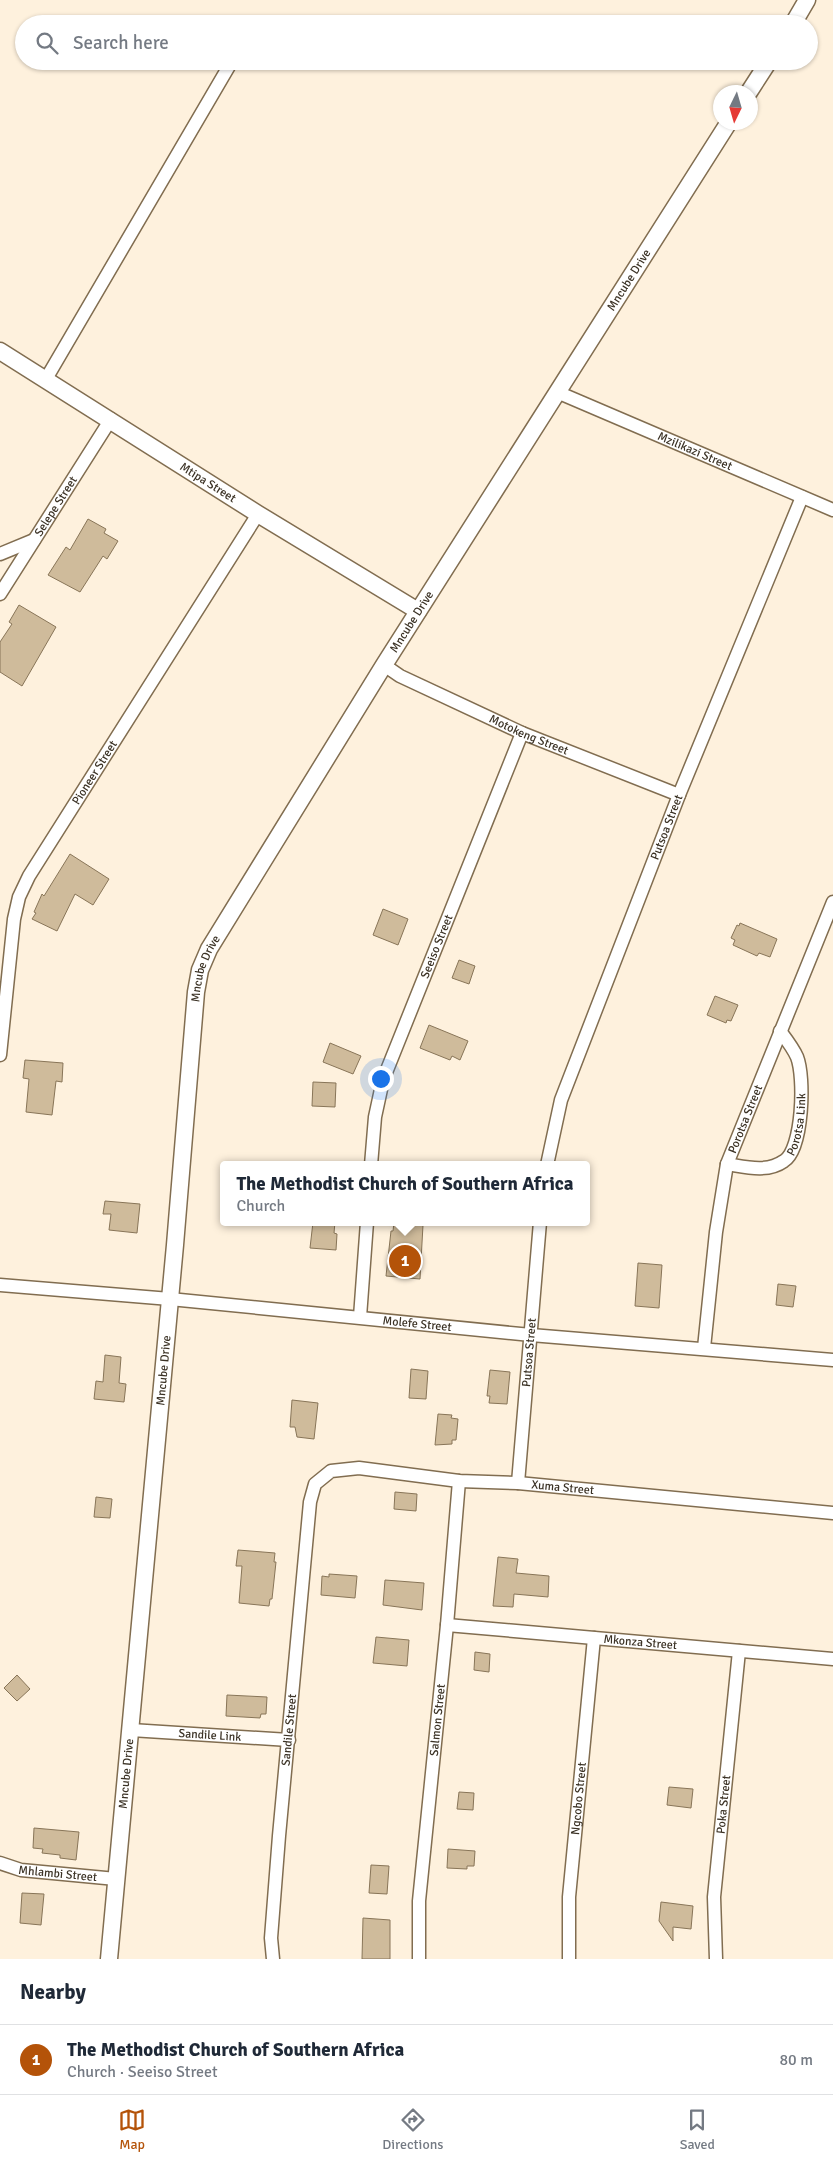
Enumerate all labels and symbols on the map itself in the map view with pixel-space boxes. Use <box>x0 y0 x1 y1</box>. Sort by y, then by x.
north arrow <box>713 85 758 130</box>
street label: Mncube Drive <box>603 246 654 314</box>
street label: Mzilikazi Street <box>655 428 735 474</box>
street label: Mtipa Street <box>177 459 239 506</box>
street label: Selepe Street <box>31 473 80 539</box>
street label: Mncube Drive <box>386 588 437 655</box>
street label: Motokeng Street <box>487 711 571 758</box>
street label: Pioneer Street <box>69 738 120 807</box>
street label: Putsoa Street <box>647 792 686 862</box>
street label: Seeiso Street <box>417 912 456 980</box>
street label: Mncube Drive <box>188 932 223 1003</box>
your location <box>368 1066 394 1092</box>
street label: Porotsa Street <box>725 1083 766 1156</box>
street label: Porotsa Link <box>783 1093 809 1158</box>
pin: 1 <box>389 1242 421 1280</box>
street label: Molefe Street <box>382 1313 452 1335</box>
street label: Putsoa Street <box>519 1317 539 1387</box>
street label: Mncube Drive <box>153 1335 174 1406</box>
street label: Xuma Street <box>531 1477 595 1498</box>
street label: Mkonza Street <box>603 1631 678 1653</box>
street label: Salmon Street <box>426 1683 448 1757</box>
street label: Sandile Street <box>278 1693 300 1767</box>
street label: Sandile Link <box>178 1726 242 1744</box>
street label: Mncube Drive <box>115 1738 137 1810</box>
street label: Ngcobo Street <box>568 1761 589 1835</box>
street label: Poka Street <box>713 1774 734 1835</box>
street label: Mhlambi Street <box>18 1862 98 1885</box>

